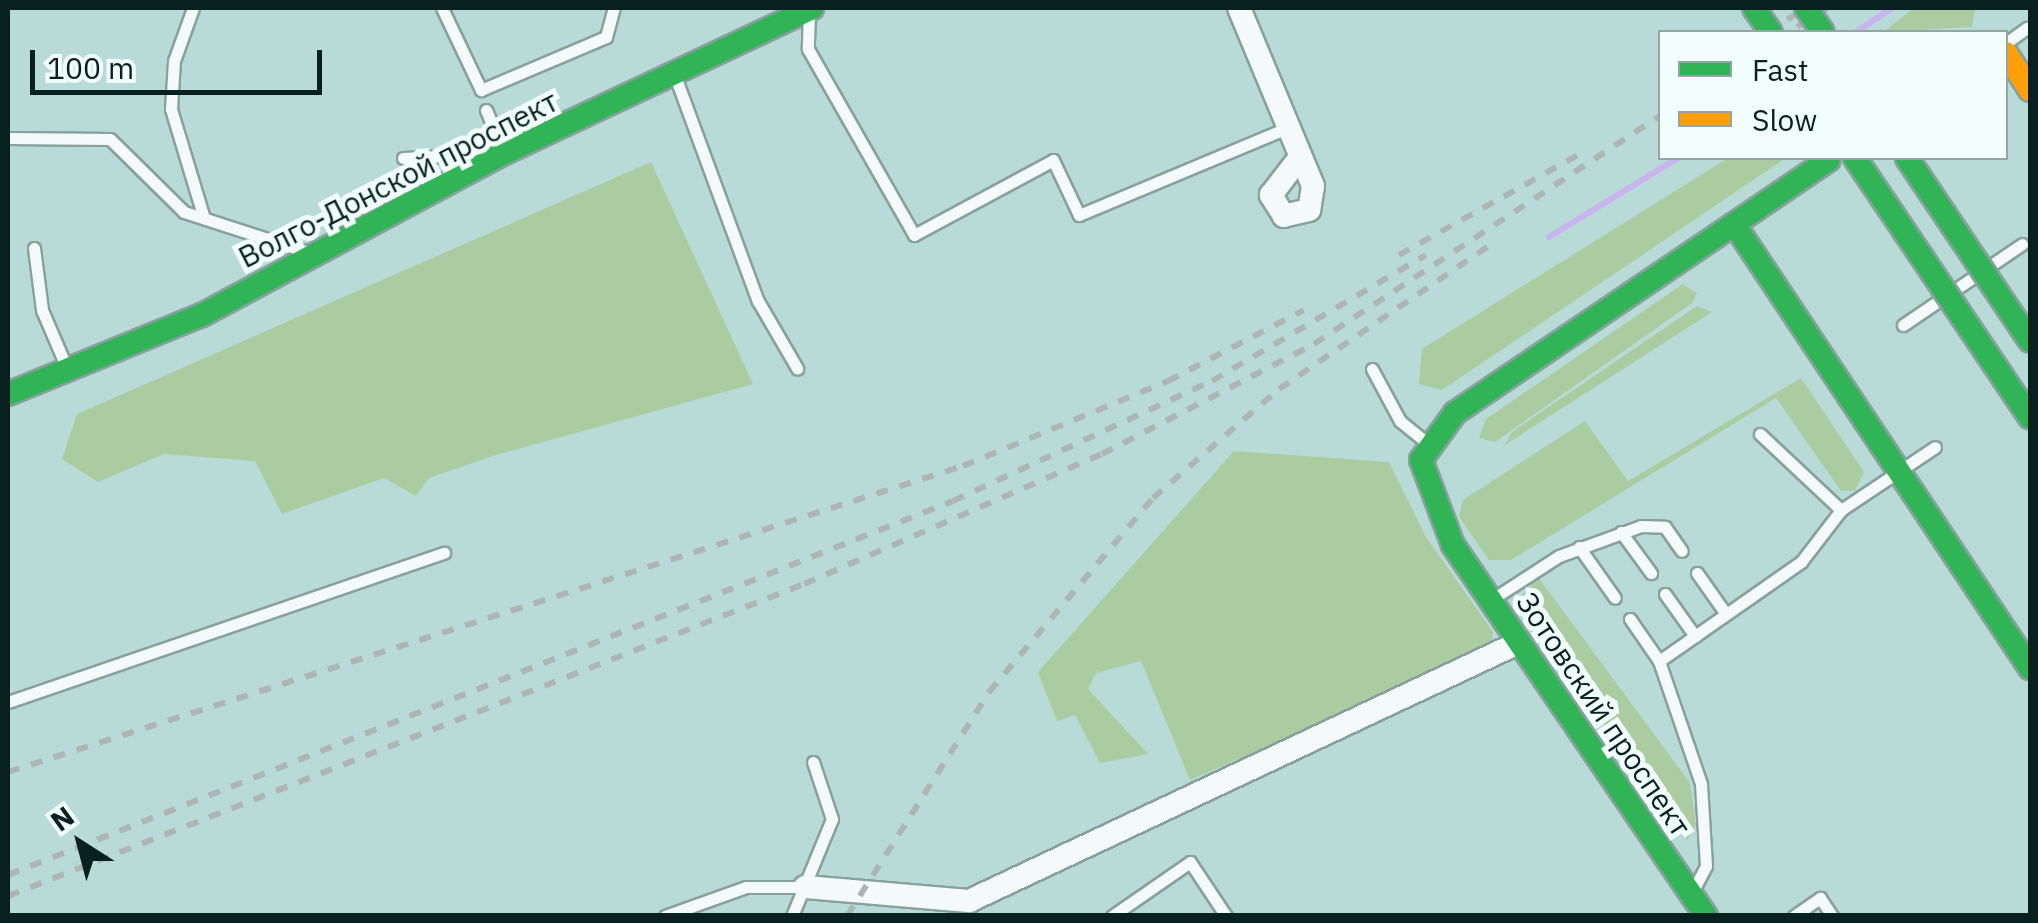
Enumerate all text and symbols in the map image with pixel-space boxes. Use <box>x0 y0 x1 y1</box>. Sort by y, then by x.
scale bar <box>35 30 328 92</box>
legend <box>1658 30 2008 160</box>
text: 100 m <box>47 48 134 87</box>
text: Fast <box>1752 50 1809 89</box>
street label: Волго-Донской проспект <box>232 83 564 275</box>
text: Slow <box>1752 100 1817 139</box>
street label: Зотовский проспект <box>1509 585 1699 843</box>
north arrow <box>30 793 130 893</box>
text: N <box>43 797 81 839</box>

